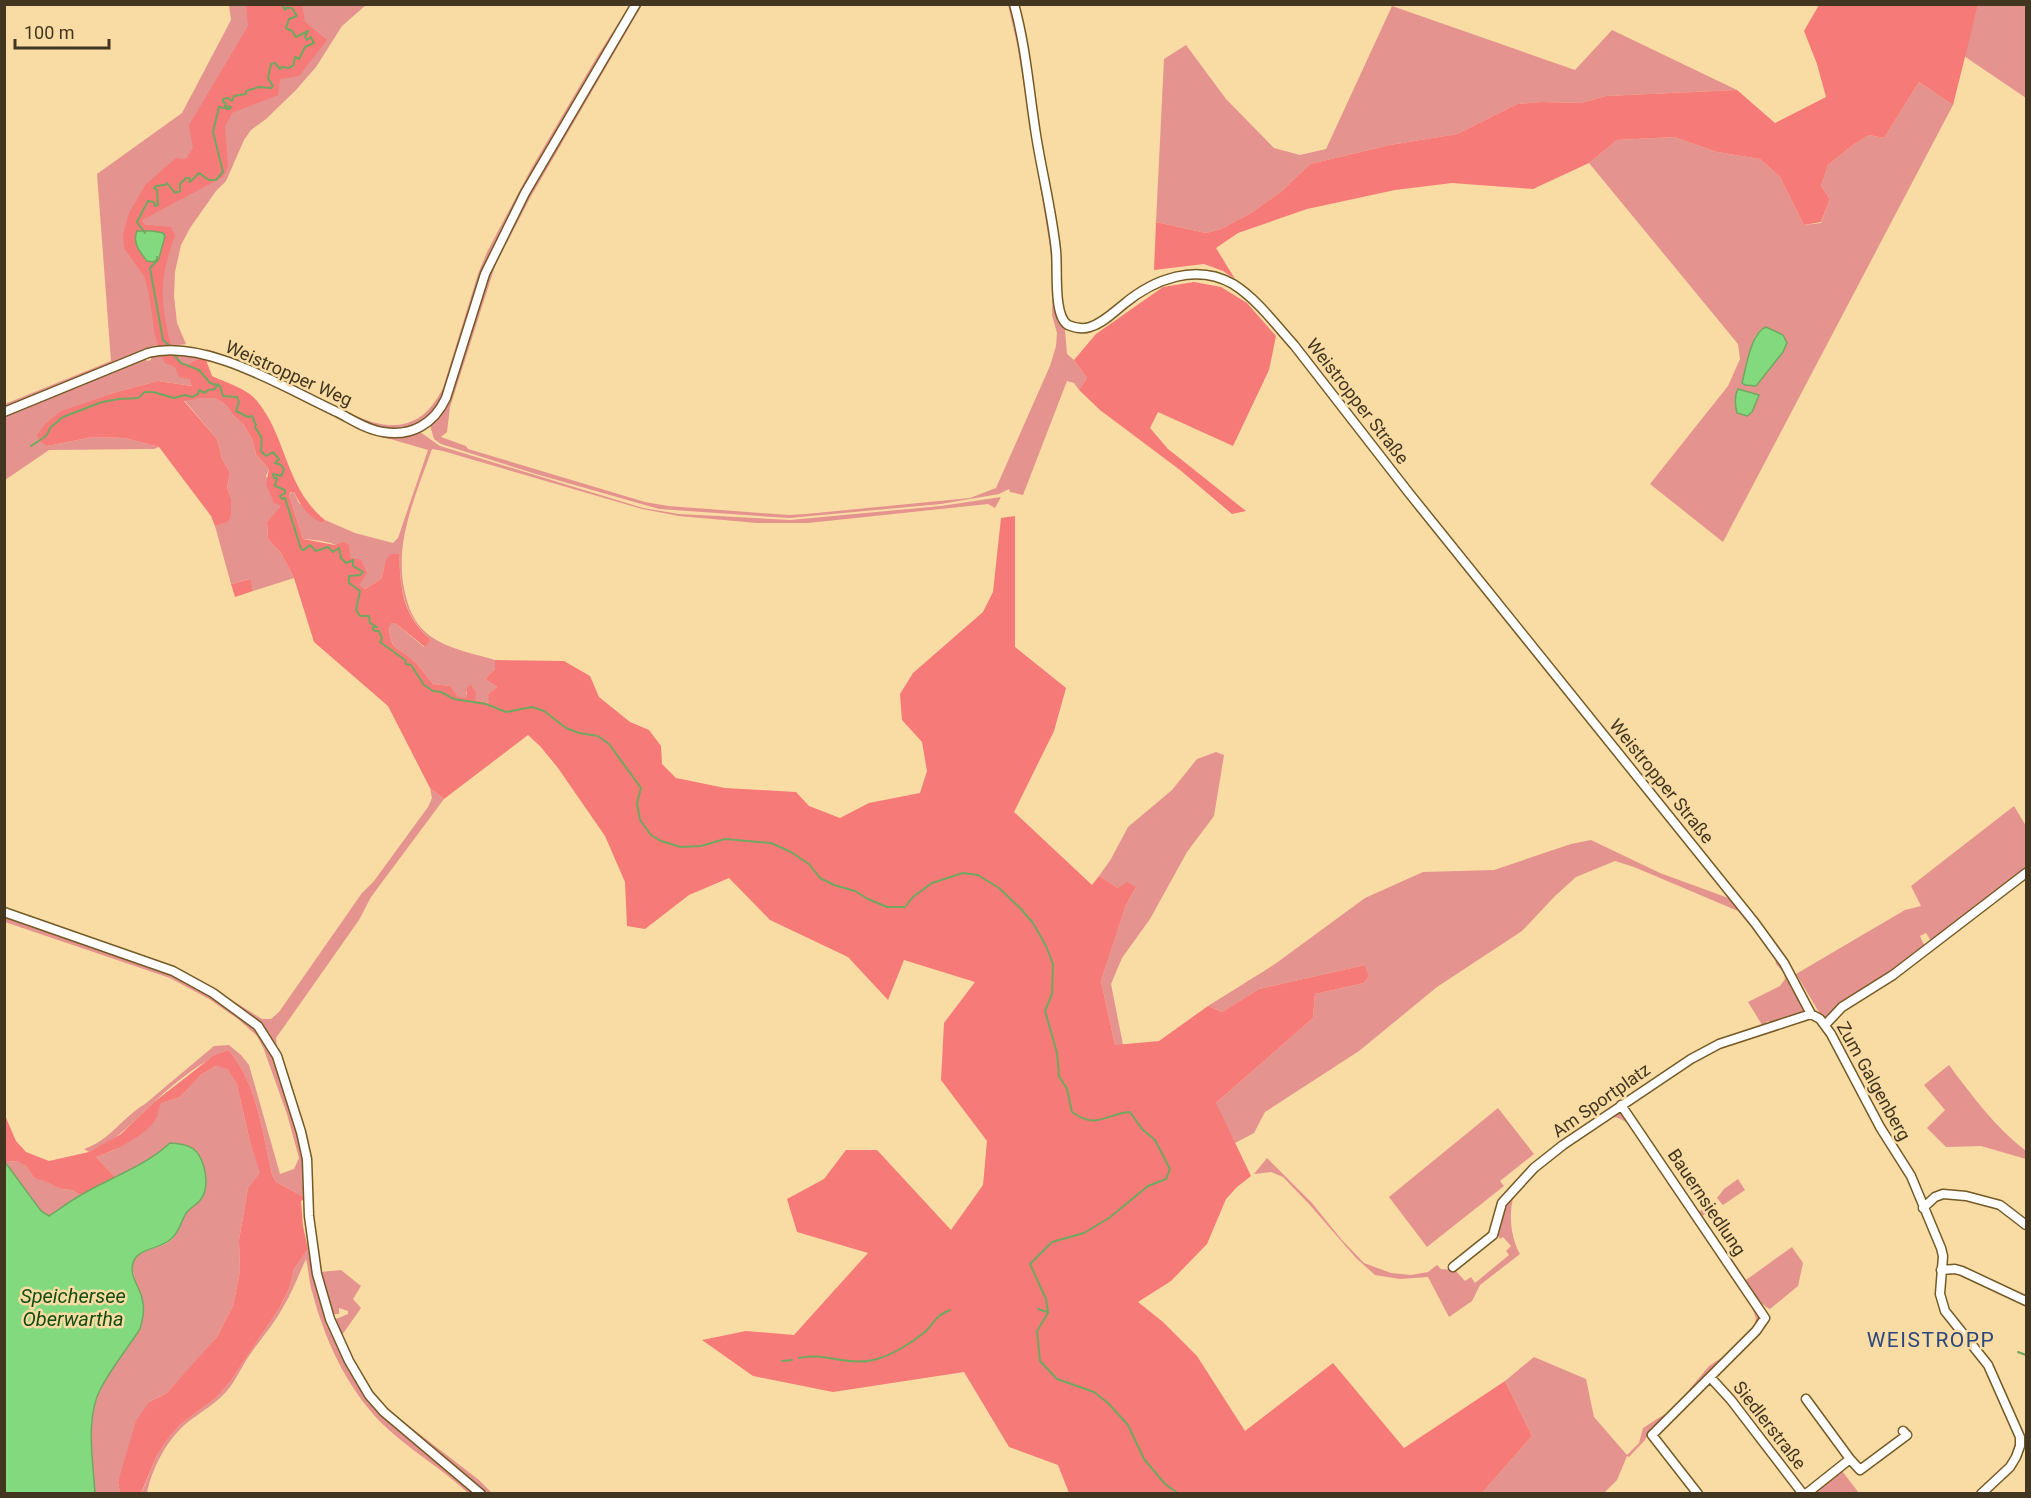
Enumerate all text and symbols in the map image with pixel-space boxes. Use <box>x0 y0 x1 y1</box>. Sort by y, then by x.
scale bar <box>15 12 110 50</box>
text: 100 m <box>24 22 75 43</box>
street label: Weistropper Straße <box>1302 334 1414 468</box>
street label: Weistropper Weg <box>222 336 356 410</box>
street label: Weistropper Straße <box>1605 715 1719 847</box>
street label: Zum Galgenberg <box>1833 1018 1915 1144</box>
street label: Am Sportplatz <box>1548 1059 1654 1141</box>
street label: Bauernsiedlung <box>1664 1145 1750 1259</box>
water label: Speichersee Oberwartha <box>20 1284 126 1331</box>
district label: WEISTROPP <box>1867 1328 1995 1352</box>
street label: Siedlerstraße <box>1729 1377 1811 1473</box>

